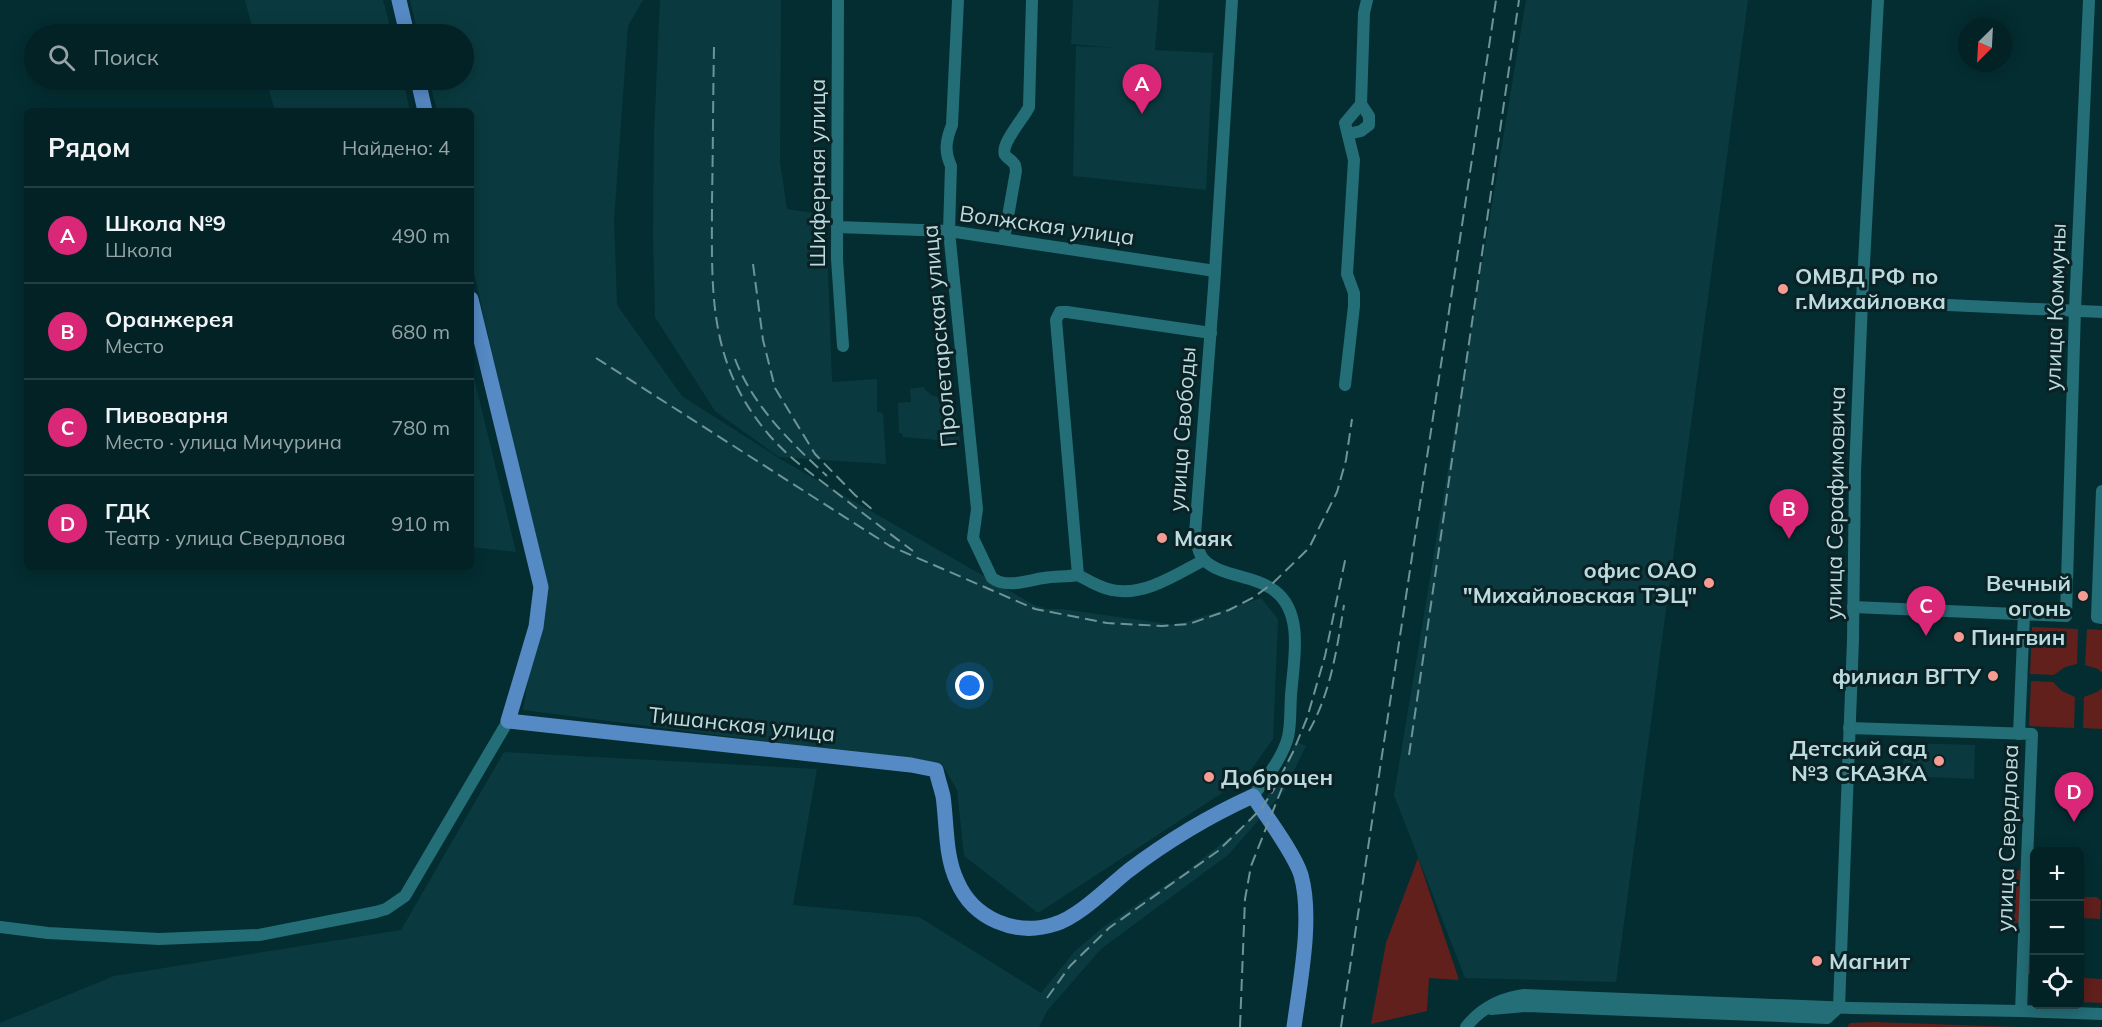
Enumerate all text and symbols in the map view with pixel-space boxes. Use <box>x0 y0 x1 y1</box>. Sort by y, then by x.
north arrow <box>1958 18 2012 72</box>
search box <box>24 24 474 90</box>
icon: search <box>45 41 78 74</box>
text: Поиск <box>93 43 159 71</box>
pin: A <box>1122 64 1162 114</box>
street label: Шиферная улица <box>803 79 831 267</box>
text: Рядом <box>48 131 131 164</box>
text: Найдено: 4 <box>342 135 450 160</box>
street label: Волжская улица <box>958 199 1136 251</box>
text: Школа №9 <box>105 209 226 237</box>
text: A <box>60 223 75 248</box>
text: 490 m <box>391 223 450 248</box>
street label: улица Коммуны <box>2038 223 2072 391</box>
street label: Пролетарская улица <box>915 224 963 448</box>
text: Школа <box>105 237 173 262</box>
place label: ОМВД РФ по г.Михайловка <box>1795 262 1946 315</box>
marker: ОМВД РФ по г.Михайловка <box>1776 282 1790 296</box>
text: Оранжерея <box>105 305 234 333</box>
text: B <box>61 319 74 344</box>
text: 680 m <box>391 319 450 344</box>
text: Место <box>105 333 164 358</box>
street label: улица Свободы <box>1162 346 1202 512</box>
street label: улица Серафимовича <box>1819 386 1851 620</box>
text: Пивоварня <box>105 401 228 429</box>
text: C <box>61 415 74 440</box>
text: 780 m <box>391 415 450 440</box>
text: Место · улица Мичурина <box>105 429 342 454</box>
pin: B <box>1770 490 1808 539</box>
text: ГДК <box>105 497 150 525</box>
text: D <box>60 511 75 536</box>
text: 910 m <box>391 511 450 536</box>
place label: Mаяк <box>1174 524 1233 552</box>
text: Театр · улица Свердлова <box>105 525 346 550</box>
marker: Mаяк <box>1155 531 1169 545</box>
place label: офис ОАО "Михайловская ТЭЦ" <box>1463 556 1697 609</box>
place label: Вечный огонь <box>1986 569 2071 622</box>
marker: офис ОАО "Михайловская ТЭЦ" <box>1702 576 1716 590</box>
pin: C <box>1906 586 1946 636</box>
marker: Вечный огонь <box>2076 589 2090 603</box>
place label: Пингвин <box>1971 623 2065 651</box>
marker: Пингвин <box>1952 630 1966 644</box>
place label: филиал ВГТУ <box>1832 662 1982 690</box>
marker: филиал ВГТУ <box>1986 669 2000 683</box>
your location <box>955 671 984 700</box>
street label: Тишанская улица <box>647 700 837 748</box>
place label: Детский сад №3 СКАЗКА <box>1790 734 1927 787</box>
street label: улица Свердлова <box>1990 744 2024 932</box>
marker: Детский сад №3 СКАЗКА <box>1932 754 1946 768</box>
place label: Доброцен <box>1221 763 1333 791</box>
marker: Доброцен <box>1202 770 1216 784</box>
pin: D <box>2054 772 2094 822</box>
map controls <box>2030 847 2084 1009</box>
button: + <box>2030 847 2084 901</box>
button: − <box>2030 901 2084 955</box>
place label: Магнит <box>1829 947 1910 975</box>
marker: Магнит <box>1810 954 1824 968</box>
button: locate <box>2030 955 2084 1009</box>

